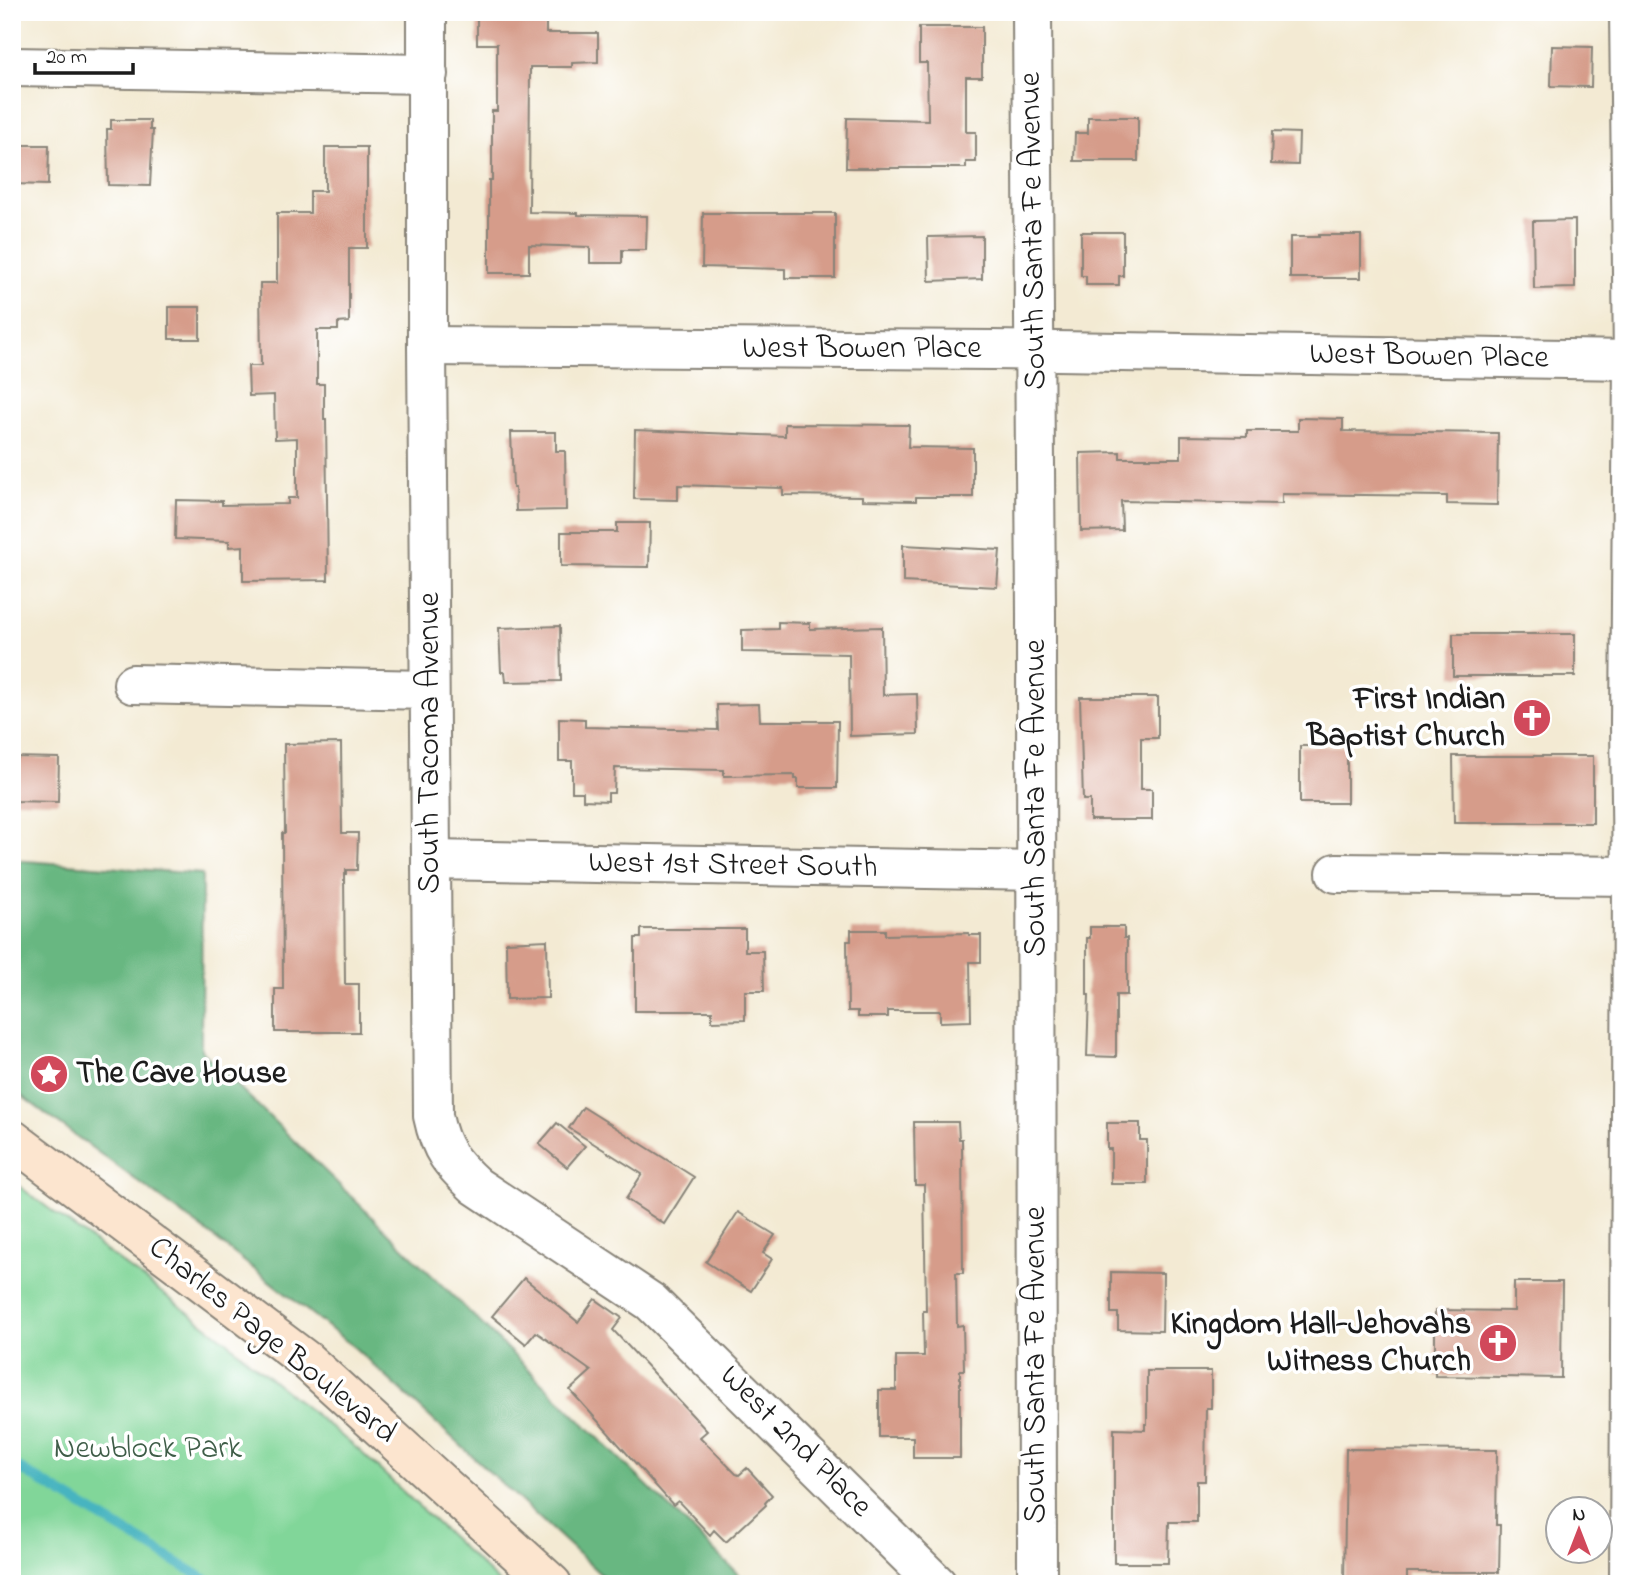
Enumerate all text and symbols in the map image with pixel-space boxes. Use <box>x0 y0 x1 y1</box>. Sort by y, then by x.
scale bar <box>35 32 133 76</box>
text: 20 m <box>46 43 87 73</box>
street label: South Santa Fe Avenue <box>1008 71 1060 390</box>
street label: West Bowen Place <box>742 326 982 373</box>
street label: West Bowen Place <box>1309 331 1550 383</box>
street label: South Tacoma Avenue <box>407 592 454 894</box>
street label: South Santa Fe Avenue <box>1013 638 1060 957</box>
place label: First Indian Baptist Church <box>1305 677 1505 761</box>
church icon: First Indian Baptist Church <box>1511 697 1553 739</box>
street label: West 1st Street South <box>588 840 878 892</box>
place label: The Cave House <box>76 1051 288 1098</box>
place icon: The Cave House <box>28 1053 70 1095</box>
street label: South Santa Fe Avenue <box>1013 1205 1060 1524</box>
street label: Charles Page Boulevard <box>137 1226 407 1456</box>
place label: Kingdom Hall-Jehovahs Witness Church <box>1171 1302 1471 1386</box>
church icon: Kingdom Hall-Jehovahs Witness Church <box>1477 1322 1519 1364</box>
street label: West 2nd Place <box>708 1355 883 1530</box>
park label: Newblock Park <box>54 1426 243 1473</box>
north arrow <box>1544 1494 1614 1564</box>
text: N <box>1573 1502 1586 1529</box>

